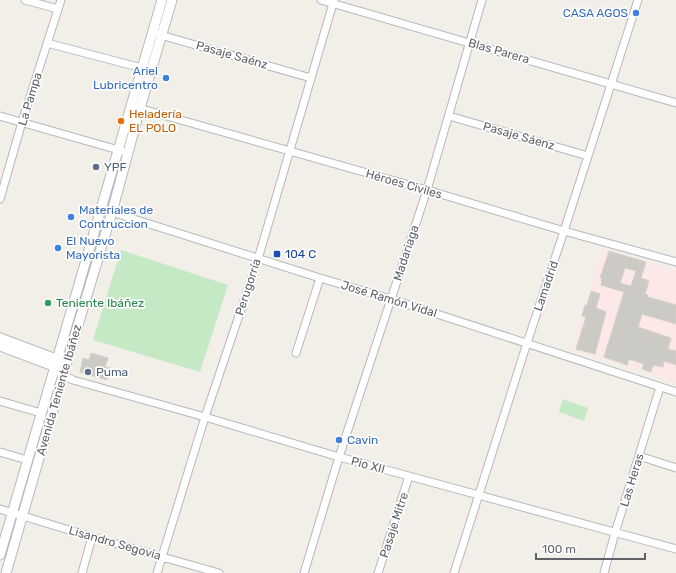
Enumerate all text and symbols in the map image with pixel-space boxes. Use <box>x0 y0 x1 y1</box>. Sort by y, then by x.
place label: CASA AGOS <box>563 6 628 20</box>
marker: CASA AGOS <box>631 8 641 18</box>
street label: Blas Parera <box>467 36 531 66</box>
street label: Pasaje Saénz <box>195 38 269 72</box>
place label: Ariel Lubricentro <box>93 64 158 92</box>
street label: La Pampa <box>15 71 45 127</box>
marker: Ariel Lubricentro <box>161 73 171 83</box>
place label: Heladería EL POLO <box>129 107 182 135</box>
marker: Heladería EL POLO <box>116 116 126 126</box>
street label: Pasaje Sáenz <box>482 119 556 153</box>
place label: YPF <box>104 160 126 174</box>
marker: YPF <box>91 162 101 172</box>
street label: Héroes Civiles <box>364 166 444 202</box>
place label: Materiales de Contruccion <box>79 203 153 231</box>
marker: Materiales de Contruccion <box>66 212 76 222</box>
street label: Madariaga <box>390 223 422 283</box>
place label: El Nuevo Mayorista <box>66 234 120 262</box>
marker: El Nuevo Mayorista <box>53 243 63 253</box>
place label: 104 C <box>285 247 316 261</box>
marker: 104 C <box>272 249 282 259</box>
street label: Perugorría <box>232 257 264 317</box>
street label: Lamadrid <box>531 259 561 313</box>
street label: José Ramón Vidal <box>339 278 439 320</box>
place label: Teniente Ibáñez <box>56 296 144 310</box>
marker: Teniente Ibáñez <box>43 298 53 308</box>
street label: Avenida Teniente Ibáñez <box>34 323 84 457</box>
place label: Puma <box>96 365 128 379</box>
marker: Puma <box>83 367 93 377</box>
place label: Cavin <box>347 433 378 447</box>
marker: Cavin <box>334 435 344 445</box>
street label: Las Heras <box>617 452 647 508</box>
street label: Pio XII <box>349 454 387 476</box>
street label: Pasaje Mitre <box>377 490 411 560</box>
street label: Lisandro Segovia <box>67 523 163 563</box>
scale bar <box>536 535 645 561</box>
text: 100 m <box>542 542 576 556</box>

